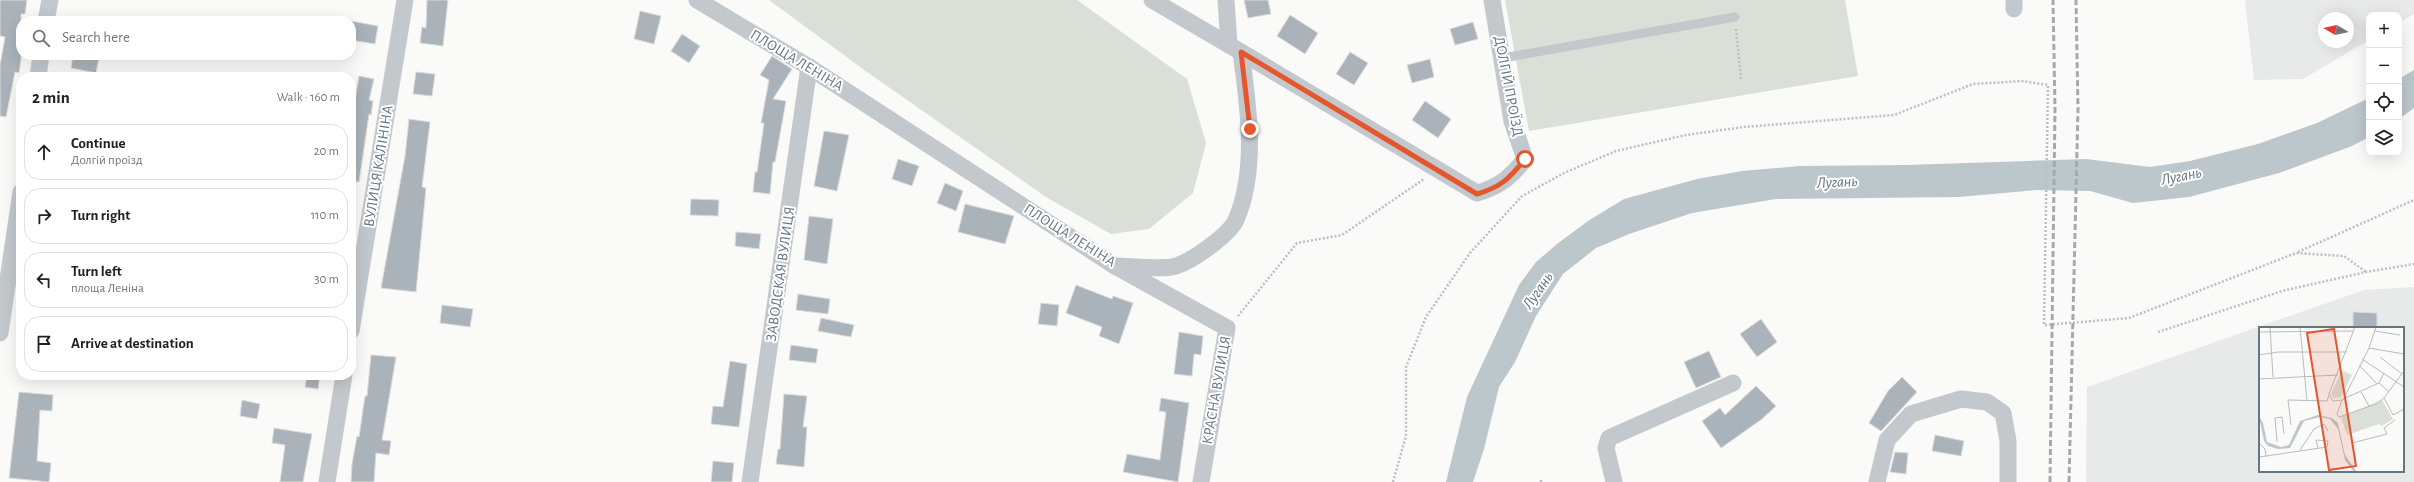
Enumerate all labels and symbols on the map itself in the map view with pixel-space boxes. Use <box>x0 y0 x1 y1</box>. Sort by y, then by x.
north arrow <box>2318 12 2354 48</box>
street label: ПЛОЩА ЛЕНІНА <box>748 27 846 94</box>
street label: ДОЛГІЙ ПРОЇЗД <box>1491 34 1527 138</box>
street label: ВУЛИЦЯ КАЛІНІНА <box>361 104 396 228</box>
route end <box>1241 120 1259 138</box>
route start <box>1516 150 1534 168</box>
water label: Лугань <box>2158 164 2203 188</box>
water label: Лугань <box>1815 173 1858 191</box>
street label: ПЛОЩА ЛЕНІНА <box>1021 201 1119 270</box>
street label: ЗАВОДСКАЯ ВУЛИЦЯ <box>764 206 797 343</box>
water label: Лугань <box>1519 269 1556 313</box>
inset map <box>2259 327 2404 472</box>
street label: КРАСНА ВУЛИЦЯ <box>1200 335 1233 446</box>

